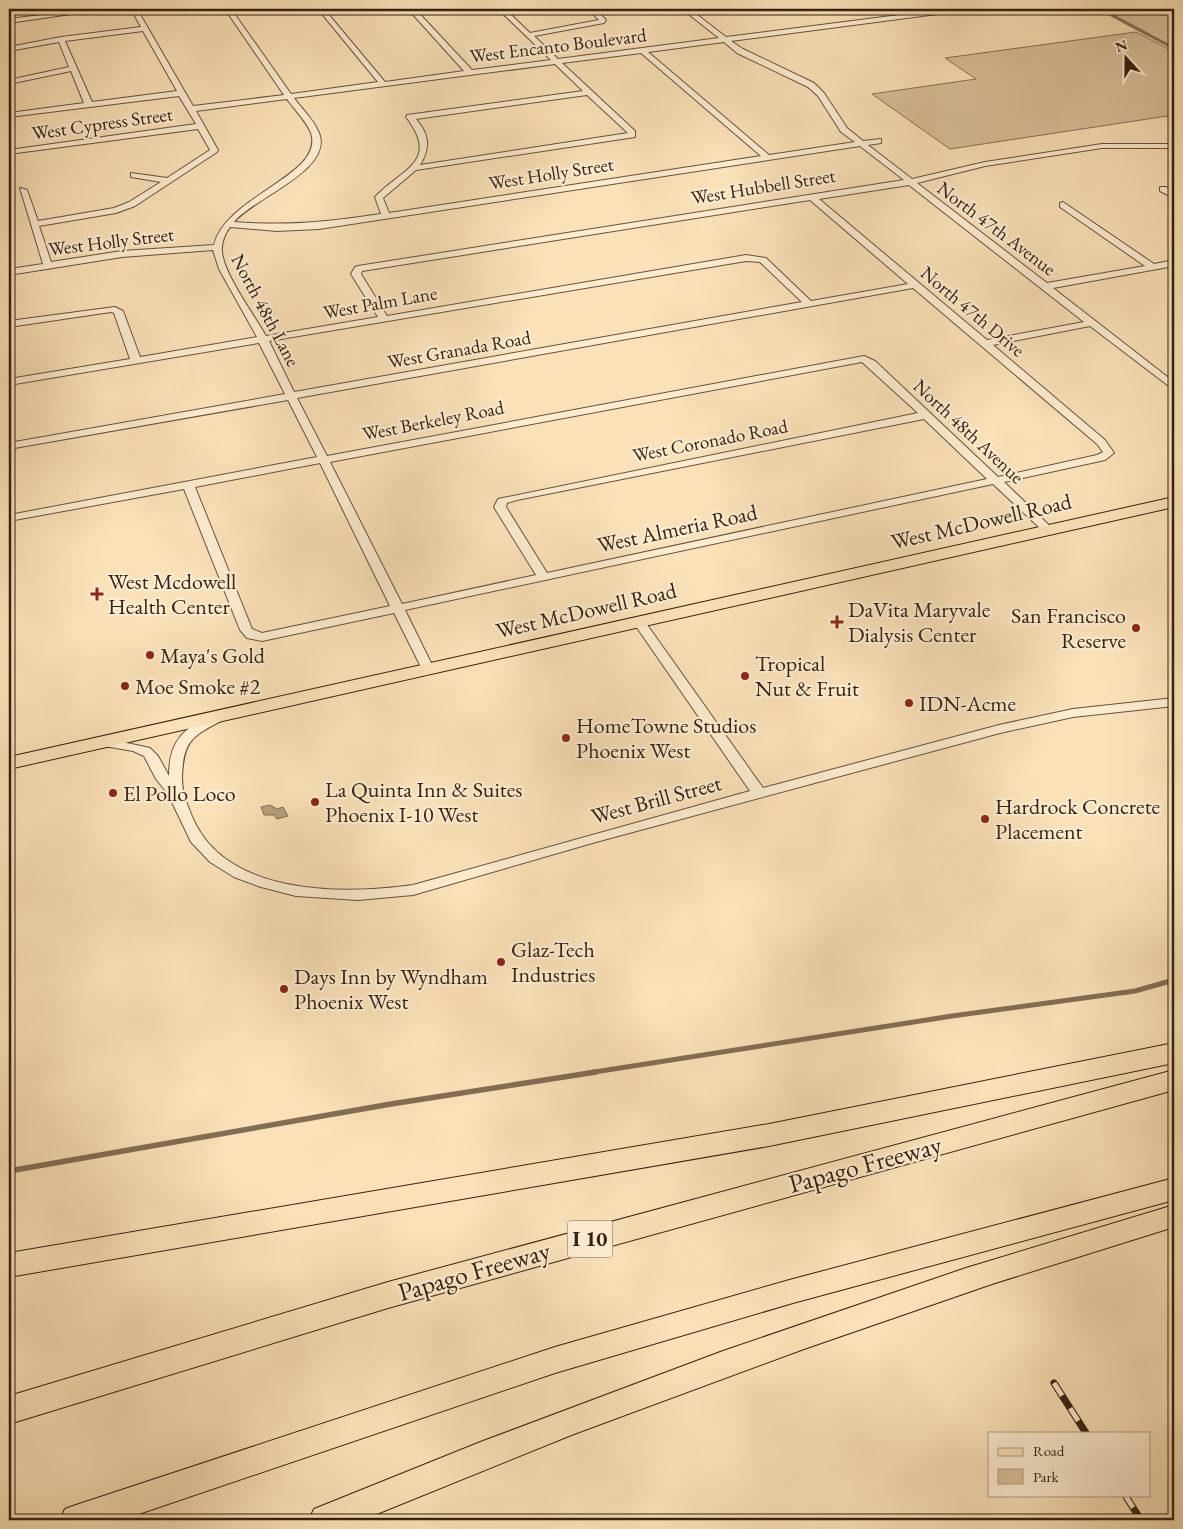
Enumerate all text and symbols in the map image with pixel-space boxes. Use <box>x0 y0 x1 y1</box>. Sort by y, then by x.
street label: West Encanto Boulevard <box>468 22 648 69</box>
north arrow <box>1100 32 1150 82</box>
text: N <box>1113 35 1130 56</box>
street label: West Cypress Street <box>30 101 174 146</box>
street label: West Holly Street <box>487 151 615 196</box>
street label: West Hubbell Street <box>689 163 837 210</box>
street label: North 47th Avenue <box>932 175 1061 281</box>
street label: West Holly Street <box>47 221 175 262</box>
street label: North 48th Lane <box>225 250 306 371</box>
street label: North 47th Drive <box>915 260 1030 362</box>
street label: West Palm Lane <box>321 280 439 325</box>
street label: West Granada Road <box>386 325 533 374</box>
street label: North 48th Avenue <box>908 374 1029 489</box>
street label: West Berkeley Road <box>360 394 506 446</box>
street label: West Coronado Road <box>630 413 790 468</box>
street label: West McDowell Road <box>888 486 1075 556</box>
street label: West Almeria Road <box>594 497 761 560</box>
place label: West Mcdowell Health Center <box>108 567 236 621</box>
street label: West McDowell Road <box>493 575 680 645</box>
marker: West Mcdowell Health Center <box>90 587 104 601</box>
place label: DaVita Maryvale Dialysis Center <box>848 595 991 649</box>
place label: San Francisco Reserve <box>1011 601 1126 655</box>
marker: DaVita Maryvale Dialysis Center <box>830 615 844 629</box>
marker: San Francisco Reserve <box>1130 622 1142 634</box>
place label: Maya's Gold <box>160 641 266 670</box>
marker: Maya's Gold <box>144 649 156 661</box>
place label: Tropical Nut & Fruit <box>755 649 859 703</box>
marker: Tropical Nut & Fruit <box>739 670 751 682</box>
place label: Moe Smoke #2 <box>135 672 261 701</box>
marker: Moe Smoke #2 <box>119 680 131 692</box>
place label: IDN-Acme <box>919 689 1016 718</box>
marker: IDN-Acme <box>903 697 915 709</box>
place label: HomeTowne Studios Phoenix West <box>576 711 756 765</box>
marker: HomeTowne Studios Phoenix West <box>560 732 572 744</box>
street label: West Brill Street <box>588 768 725 831</box>
place label: La Quinta Inn & Suites Phoenix I-10 West <box>325 775 522 829</box>
place label: El Pollo Loco <box>123 779 236 808</box>
marker: El Pollo Loco <box>107 787 119 799</box>
place label: Hardrock Concrete Placement <box>995 792 1161 846</box>
marker: La Quinta Inn & Suites Phoenix I-10 West <box>309 796 321 808</box>
marker: Hardrock Concrete Placement <box>979 813 991 825</box>
place label: Glaz-Tech Industries <box>511 935 595 989</box>
marker: Glaz-Tech Industries <box>495 956 507 968</box>
place label: Days Inn by Wyndham Phoenix West <box>294 962 488 1016</box>
marker: Days Inn by Wyndham Phoenix West <box>278 983 290 995</box>
street label: Papago Freeway <box>785 1127 946 1201</box>
road number: I 10 <box>568 1220 612 1258</box>
street label: Papago Freeway <box>394 1233 555 1309</box>
legend <box>988 1432 1150 1496</box>
text: Road <box>1033 1441 1065 1460</box>
text: Park <box>1033 1467 1060 1486</box>

